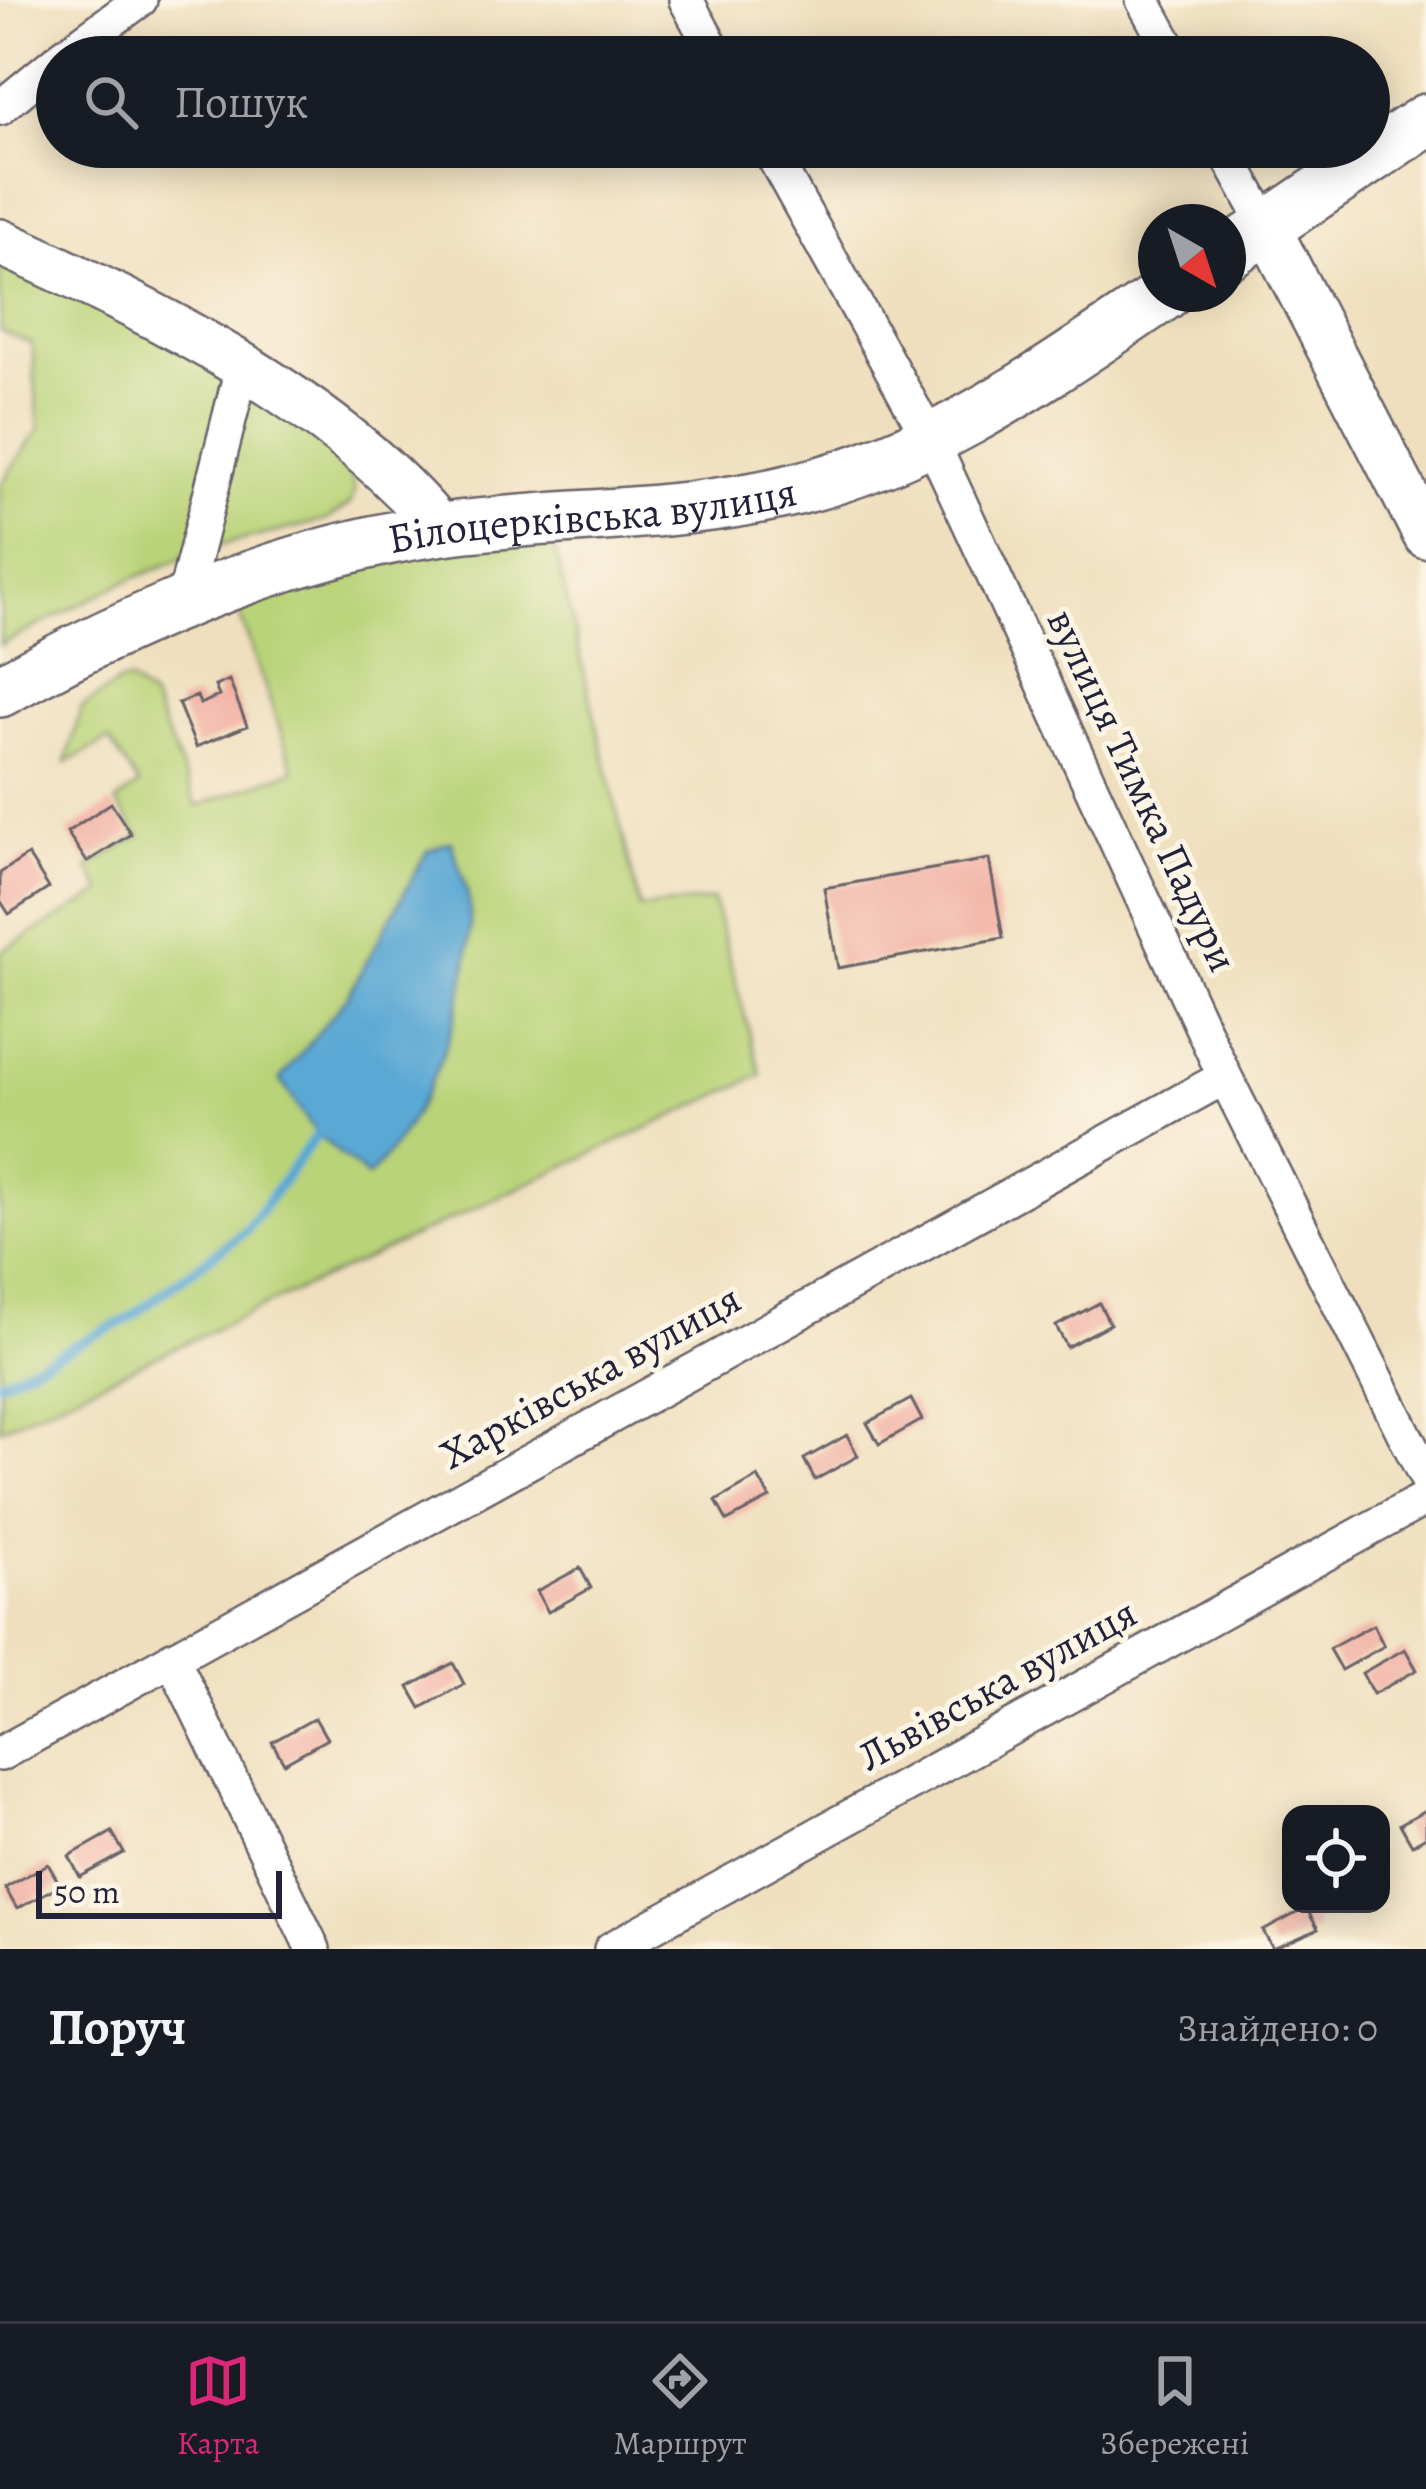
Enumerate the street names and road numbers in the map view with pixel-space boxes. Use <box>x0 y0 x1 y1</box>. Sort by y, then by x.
street label: Білоцерківська вулиця <box>383 462 802 566</box>
street label: вулиця Тимка Падури <box>1034 599 1252 981</box>
street label: Харківська вулиця <box>429 1270 751 1482</box>
street label: Львівська вулиця <box>847 1584 1147 1784</box>

